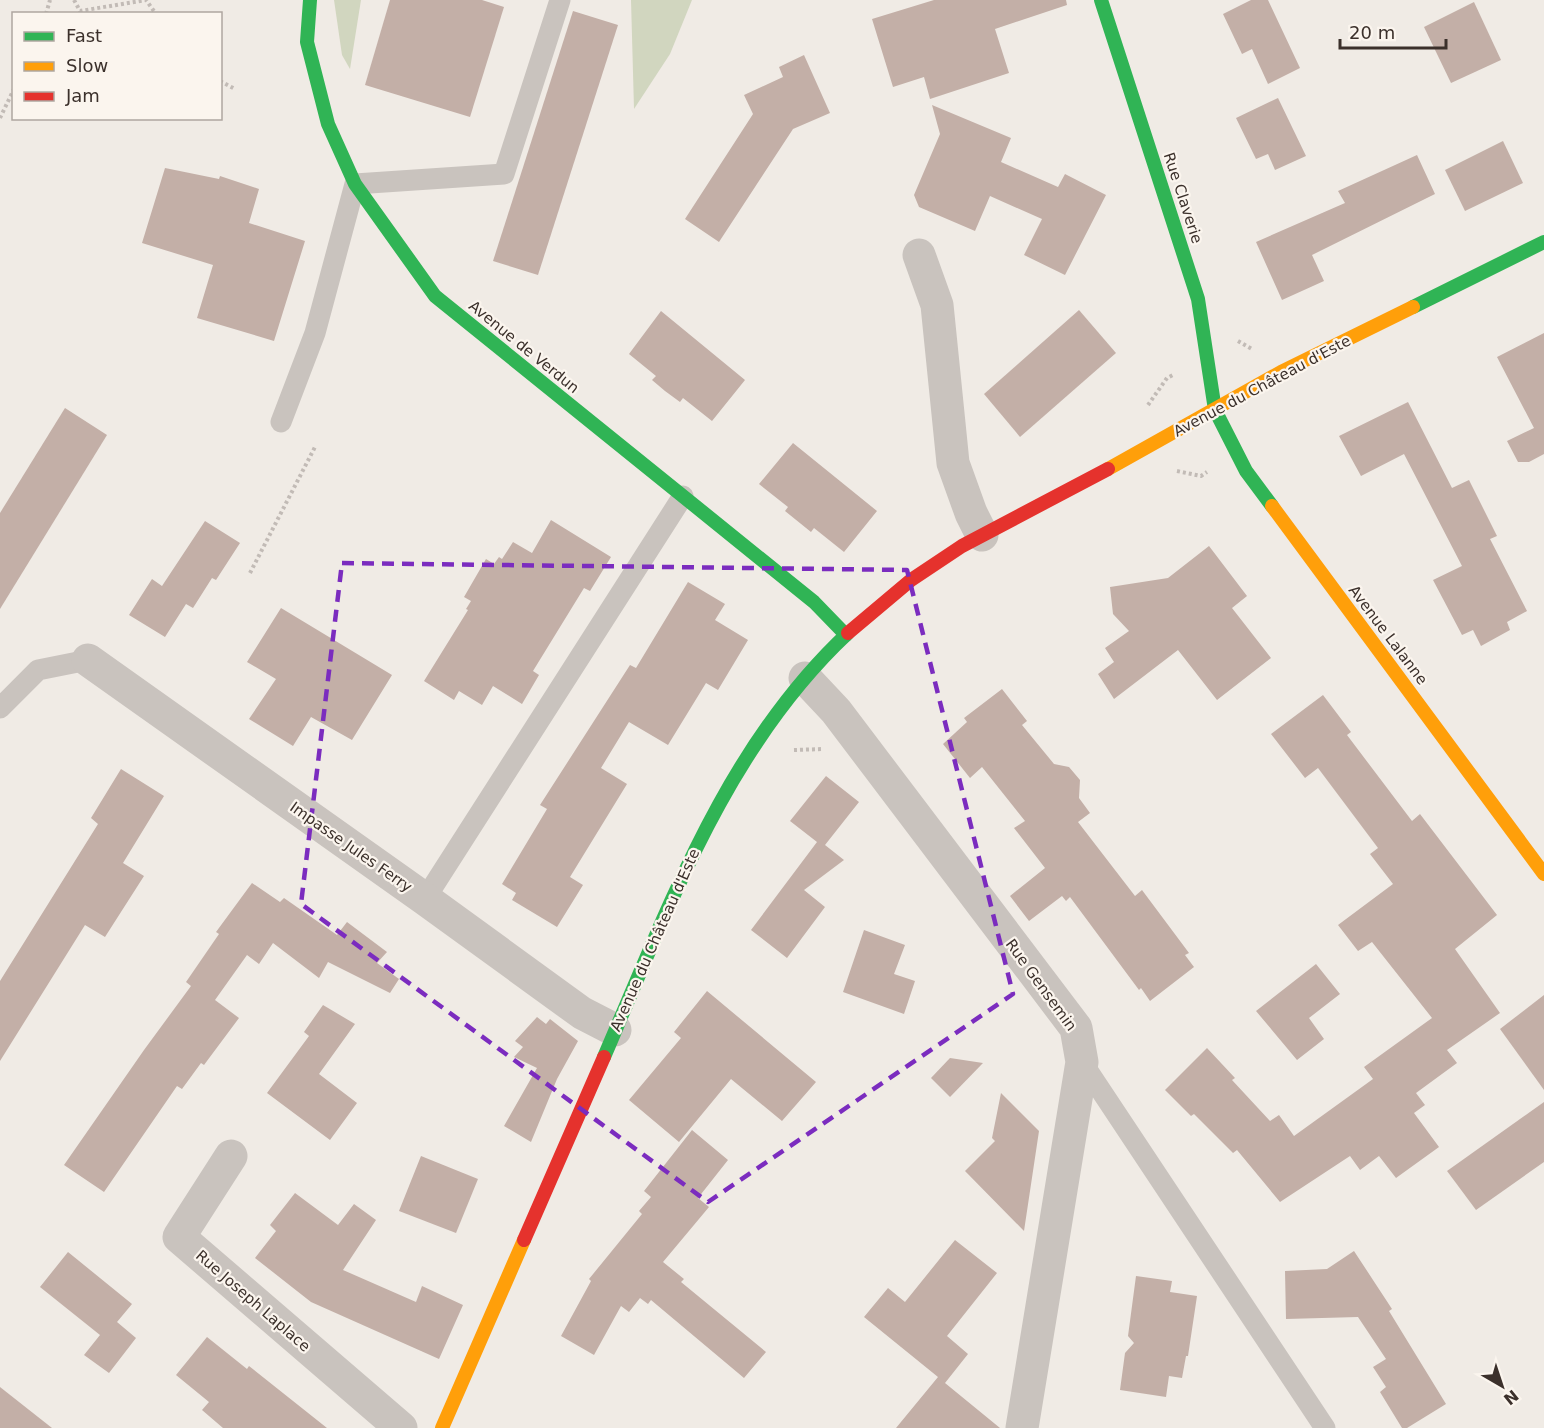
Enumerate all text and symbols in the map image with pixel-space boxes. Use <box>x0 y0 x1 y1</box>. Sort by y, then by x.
legend <box>12 12 222 120</box>
scale bar <box>1340 12 1446 50</box>
text: 20 m <box>1349 22 1395 43</box>
text: Fast <box>66 25 102 46</box>
text: Slow <box>66 55 108 76</box>
text: Jam <box>65 85 100 106</box>
street label: Rue Claverie <box>1160 150 1206 246</box>
street label: Avenue de Verdun <box>465 297 583 397</box>
street label: Avenue du Château d'Este <box>1170 332 1354 440</box>
street label: Avenue Lalanne <box>1345 582 1431 688</box>
street label: Impasse Jules Ferry <box>286 798 416 896</box>
street label: Avenue du Château d'Este <box>606 846 704 1034</box>
street label: Rue Gensemin <box>1002 936 1080 1034</box>
street label: Rue Joseph Laplace <box>192 1246 314 1356</box>
north arrow <box>1472 1356 1532 1416</box>
text: N <box>1500 1386 1522 1409</box>

